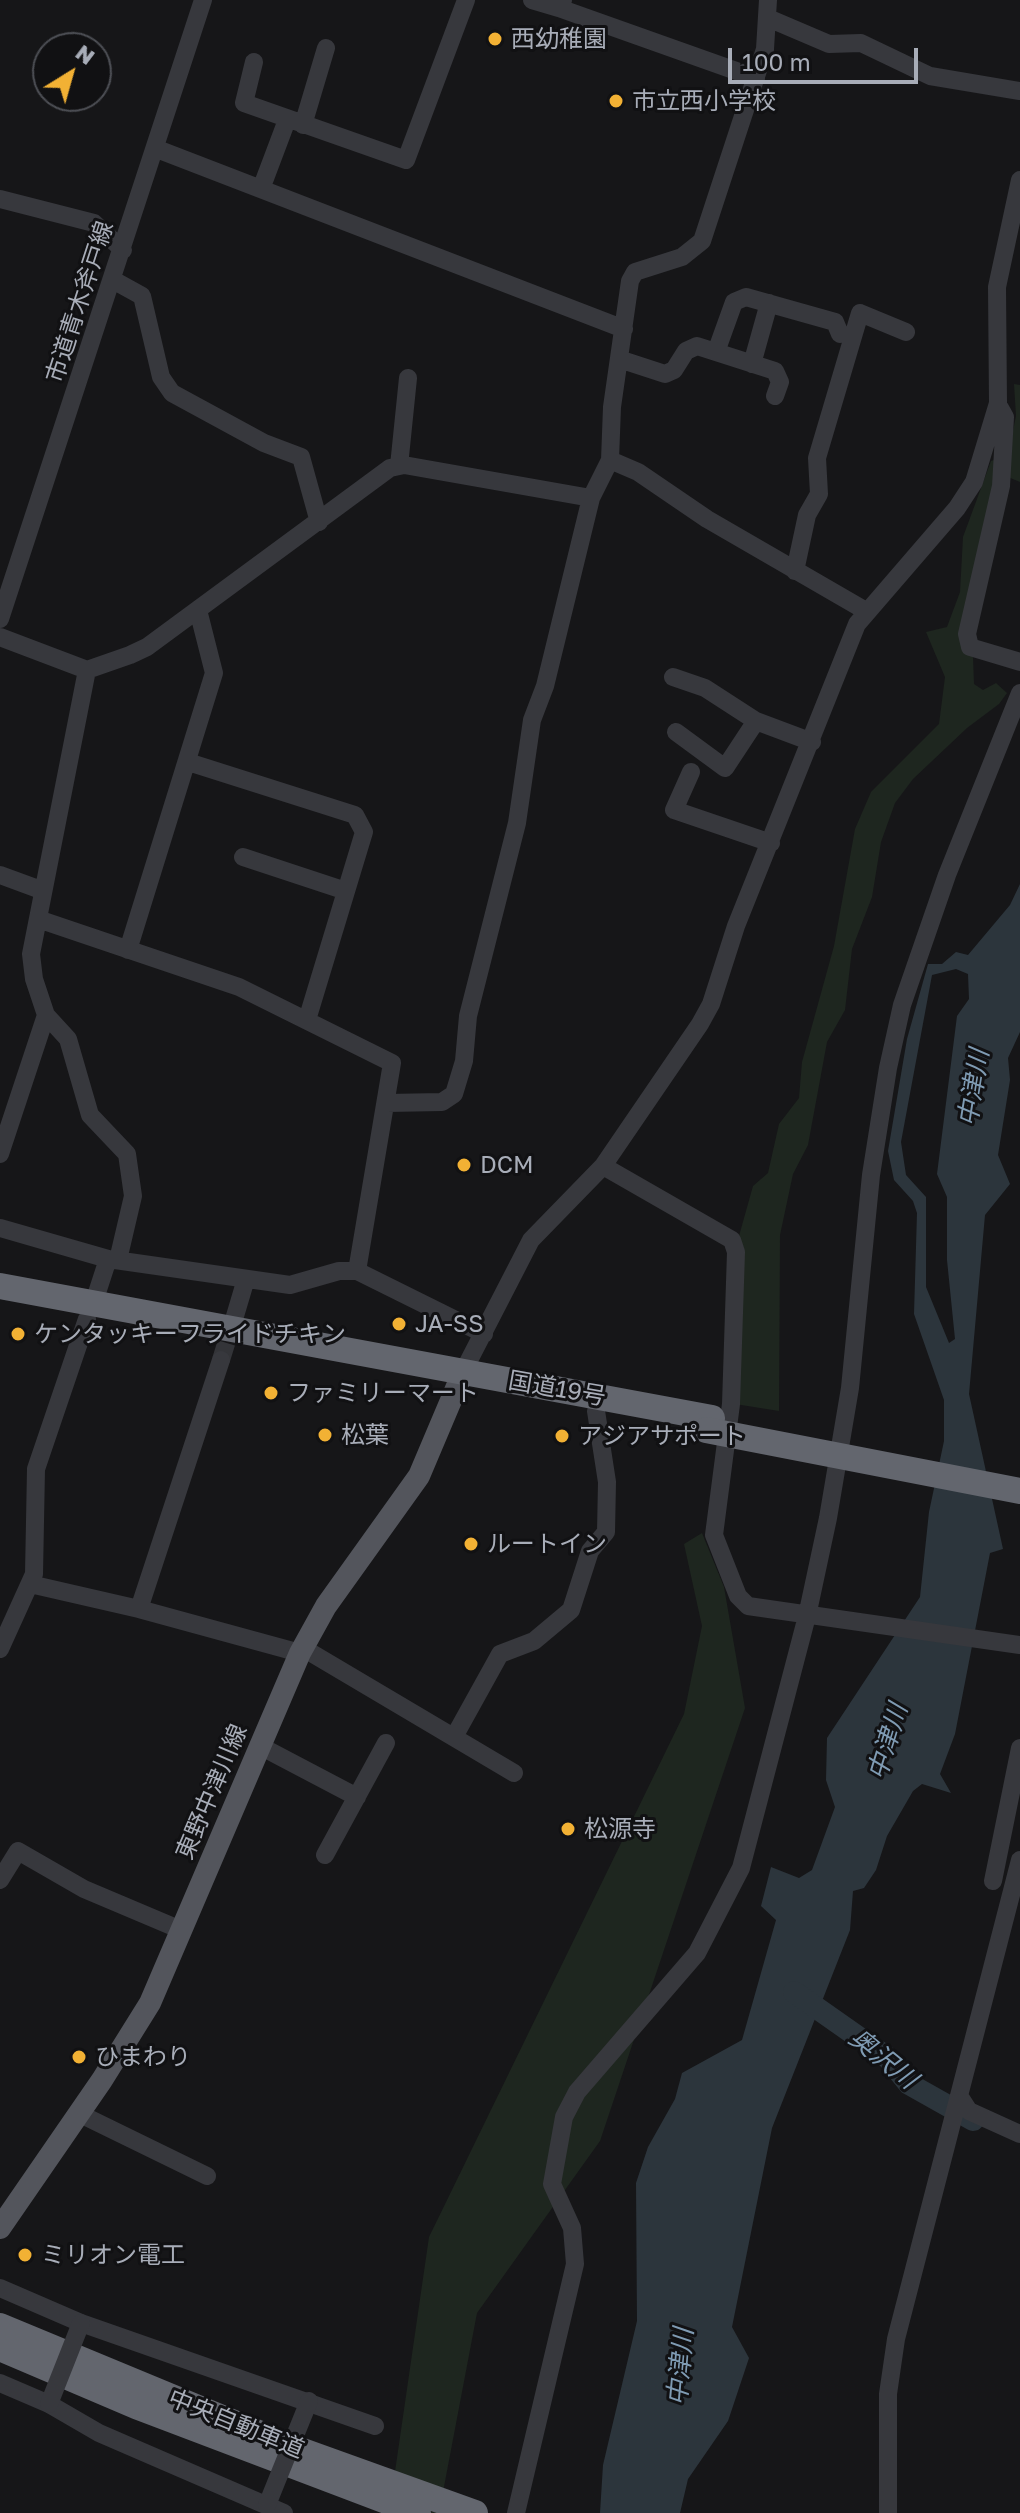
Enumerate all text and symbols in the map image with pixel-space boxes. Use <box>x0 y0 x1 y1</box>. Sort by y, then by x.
place label: 西幼稚園 <box>511 25 607 53</box>
marker: 西幼稚園 <box>486 30 504 48</box>
north arrow <box>32 32 112 112</box>
scale bar <box>732 32 922 82</box>
text: N <box>71 38 100 70</box>
text: 100 m <box>742 47 811 76</box>
place label: 市立西小学校 <box>632 87 776 115</box>
marker: 市立西小学校 <box>607 92 625 110</box>
street label: 市道青木斧戸線 <box>40 218 120 386</box>
water label: 中津川 <box>952 1047 996 1129</box>
place label: DCM <box>480 1151 534 1179</box>
marker: DCM <box>455 1156 473 1174</box>
place label: JA-SS <box>415 1310 484 1338</box>
marker: JA-SS <box>390 1315 408 1333</box>
place label: ケンタッキーフライドチキン <box>34 1320 346 1348</box>
marker: ケンタッキーフライドチキン <box>9 1325 27 1343</box>
street label: 国道19号 <box>506 1366 608 1412</box>
place label: ファミリーマート <box>287 1379 479 1407</box>
marker: ファミリーマート <box>262 1384 280 1402</box>
place label: 松葉 <box>341 1421 389 1449</box>
place label: アジアサポート <box>578 1422 746 1450</box>
marker: 松葉 <box>316 1426 334 1444</box>
marker: アジアサポート <box>553 1427 571 1445</box>
place label: ルートイン <box>487 1530 607 1558</box>
marker: ルートイン <box>462 1535 480 1553</box>
water label: 中津川 <box>862 1700 914 1784</box>
street label: 東野中津川線 <box>171 1720 253 1864</box>
place label: 松源寺 <box>584 1815 656 1843</box>
marker: 松源寺 <box>559 1820 577 1838</box>
water label: 奥沢川 <box>843 2022 923 2096</box>
place label: ひまわり <box>95 2043 191 2071</box>
marker: ひまわり <box>70 2048 88 2066</box>
place label: ミリオン電工 <box>41 2241 185 2269</box>
marker: ミリオン電工 <box>16 2246 34 2264</box>
water label: 中津川 <box>662 2327 700 2407</box>
street label: 中央自動車道 <box>164 2384 308 2464</box>

